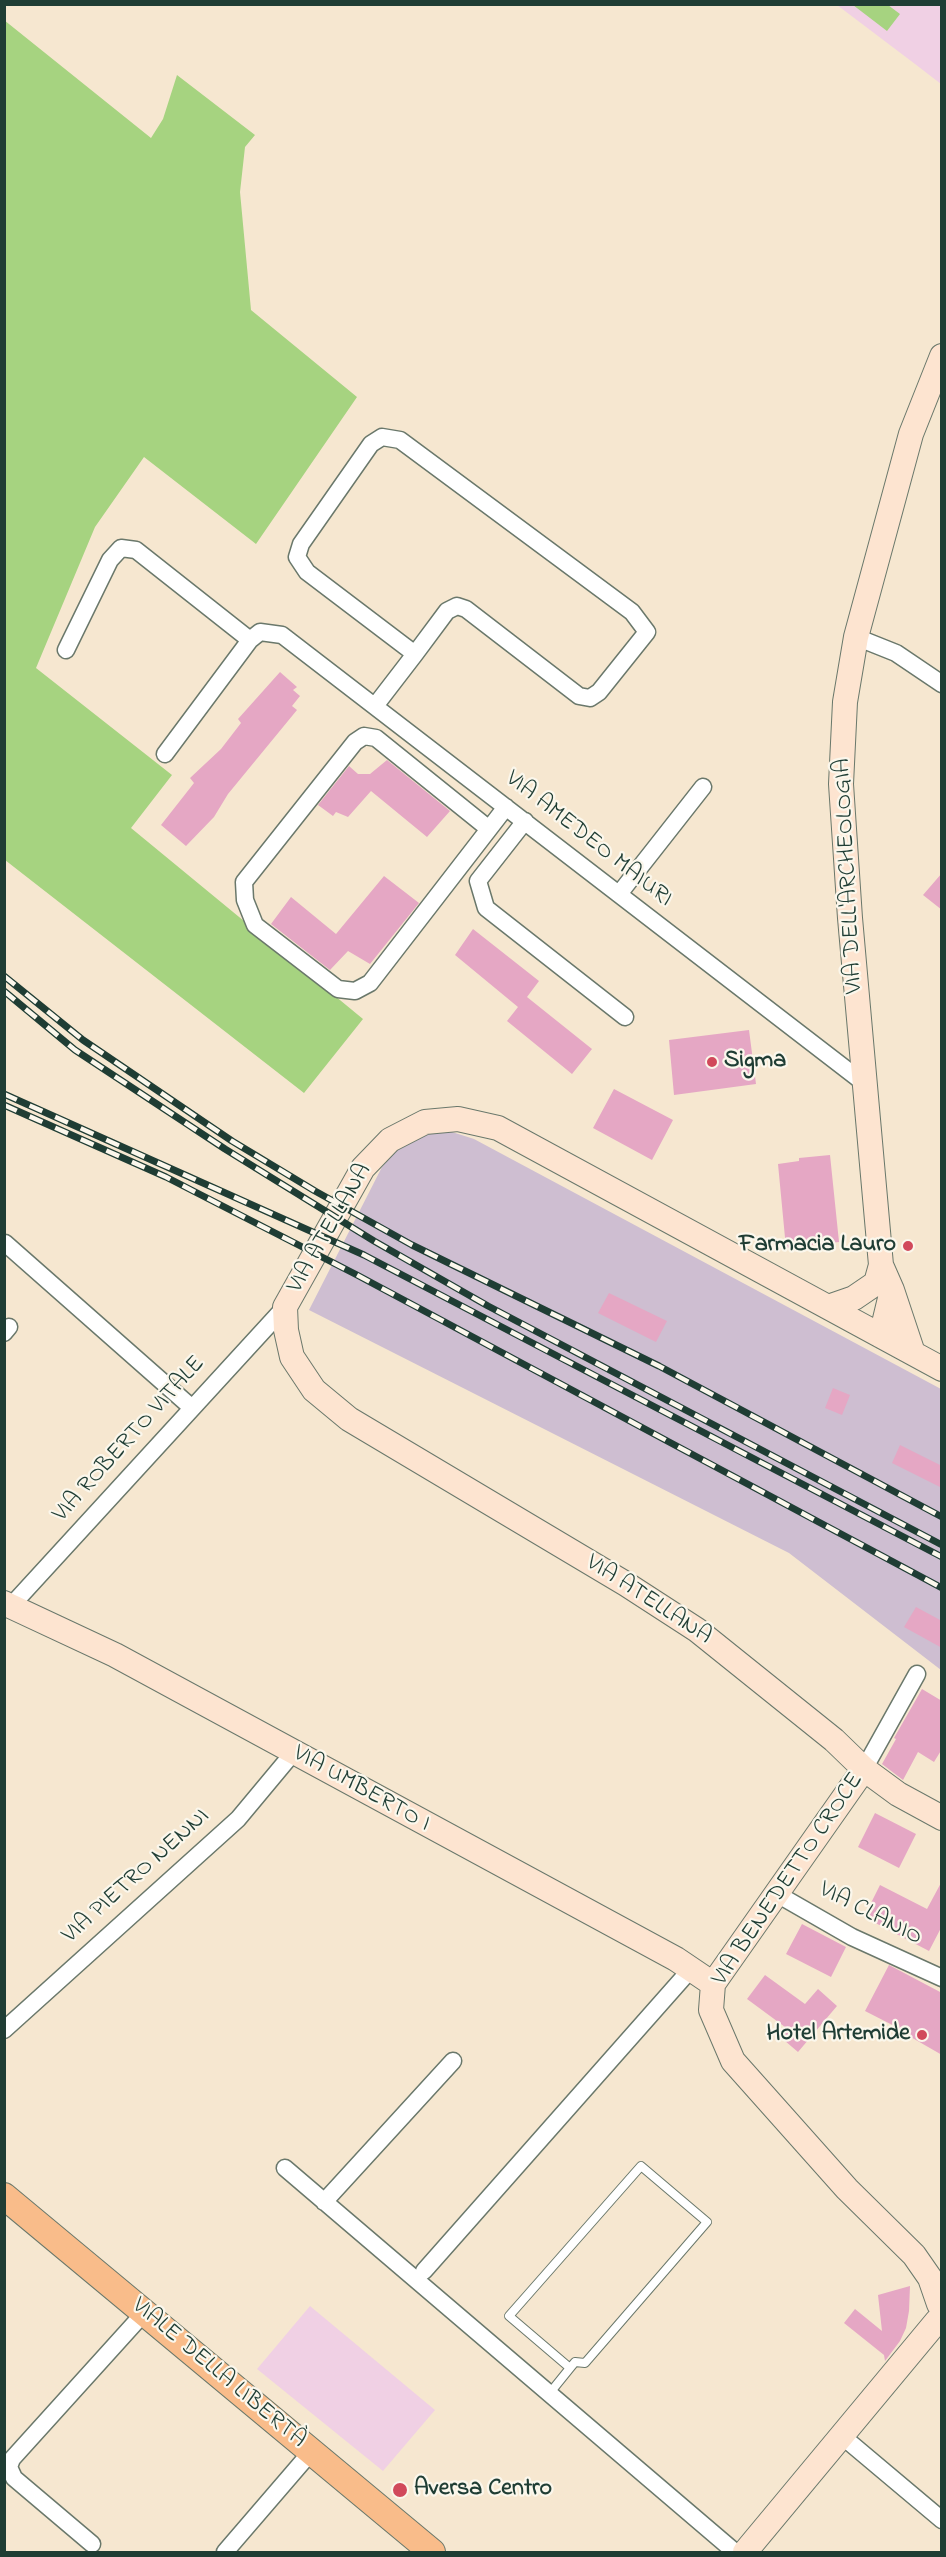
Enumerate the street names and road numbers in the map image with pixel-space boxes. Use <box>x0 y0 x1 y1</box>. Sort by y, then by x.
street label: VIA DELL'ARCHEOLOGIA <box>829 757 871 995</box>
street label: VIA AMEDEO MAIURI <box>499 766 677 914</box>
street label: VIA ATELLANA <box>282 1159 380 1299</box>
street label: VIA ROBERTO VITALE <box>48 1351 212 1529</box>
street label: VIA ATELLANA <box>580 1550 716 1652</box>
street label: VIA UMBERTO I <box>287 1740 435 1840</box>
street label: VIA BENEDETTO CROCE <box>707 1768 871 1992</box>
street label: VIA PIETRO NENNI <box>57 1803 217 1951</box>
street label: VIA CLANIO <box>813 1877 927 1953</box>
street label: VIALE DELLA LIBERTÀ <box>125 2293 311 2455</box>

